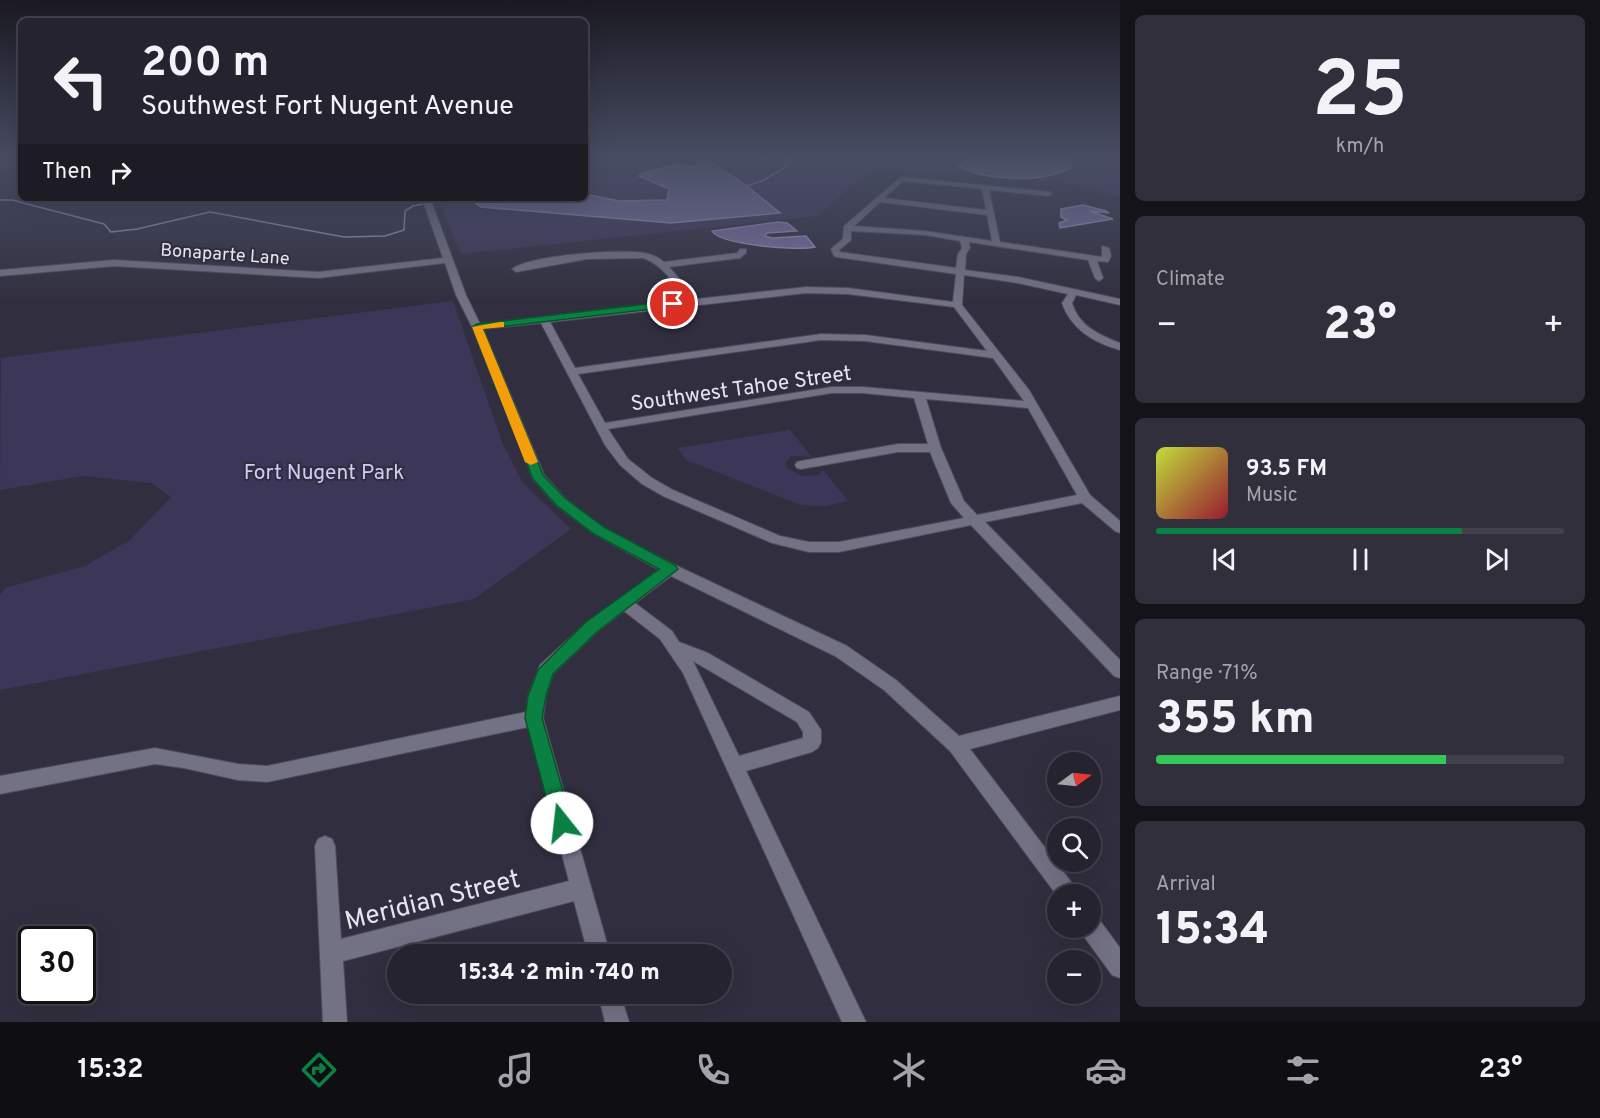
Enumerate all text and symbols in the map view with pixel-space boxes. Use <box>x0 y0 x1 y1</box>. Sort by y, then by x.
text: 200 m <box>141 38 269 91</box>
icon: left <box>42 42 120 120</box>
text: 25 <box>1312 45 1408 144</box>
text: Southwest Fort Nugent Avenue <box>141 90 514 124</box>
text: km/h <box>1336 134 1384 160</box>
icon: right <box>104 156 137 189</box>
text: Then <box>42 159 92 186</box>
street label: Bonaparte Lane <box>159 240 290 271</box>
text: Climate <box>1156 267 1225 293</box>
pin <box>647 278 698 329</box>
icon: arrive <box>656 287 689 320</box>
text: 23° <box>1323 298 1397 355</box>
text: − <box>1156 306 1177 348</box>
text: + <box>1543 306 1564 348</box>
street label: Southwest Tahoe Street <box>629 361 853 418</box>
text: 93.5 FM <box>1246 456 1327 483</box>
park label: Fort Nugent Park <box>244 460 404 487</box>
text: Music <box>1246 483 1298 509</box>
icon: previous <box>1208 543 1241 576</box>
icon: pause <box>1344 543 1377 576</box>
icon: next <box>1480 543 1513 576</box>
text: Range · 71% <box>1156 661 1258 687</box>
text: 355 km <box>1156 692 1315 749</box>
north arrow <box>1047 752 1101 806</box>
map controls <box>1047 752 1101 1004</box>
position arrow <box>530 791 594 855</box>
button: search <box>1047 818 1101 872</box>
street label: Meridian Street <box>342 864 524 939</box>
text: Arrival <box>1156 872 1216 898</box>
button: + <box>1047 884 1101 938</box>
text: 15:34 <box>1156 903 1269 960</box>
speed limit sign: 30 <box>18 926 96 1004</box>
button: − <box>1047 950 1101 1004</box>
text: 15:34 · 2 min · 740 m <box>459 960 660 987</box>
icon: directions <box>298 1049 340 1091</box>
icon: music <box>495 1049 537 1091</box>
icon: phone <box>692 1049 734 1091</box>
icon: climate <box>888 1049 930 1091</box>
icon: car <box>1085 1049 1127 1091</box>
icon: filters <box>1282 1049 1324 1091</box>
text: 15:32 <box>77 1053 143 1087</box>
text: 23° <box>1479 1053 1523 1087</box>

